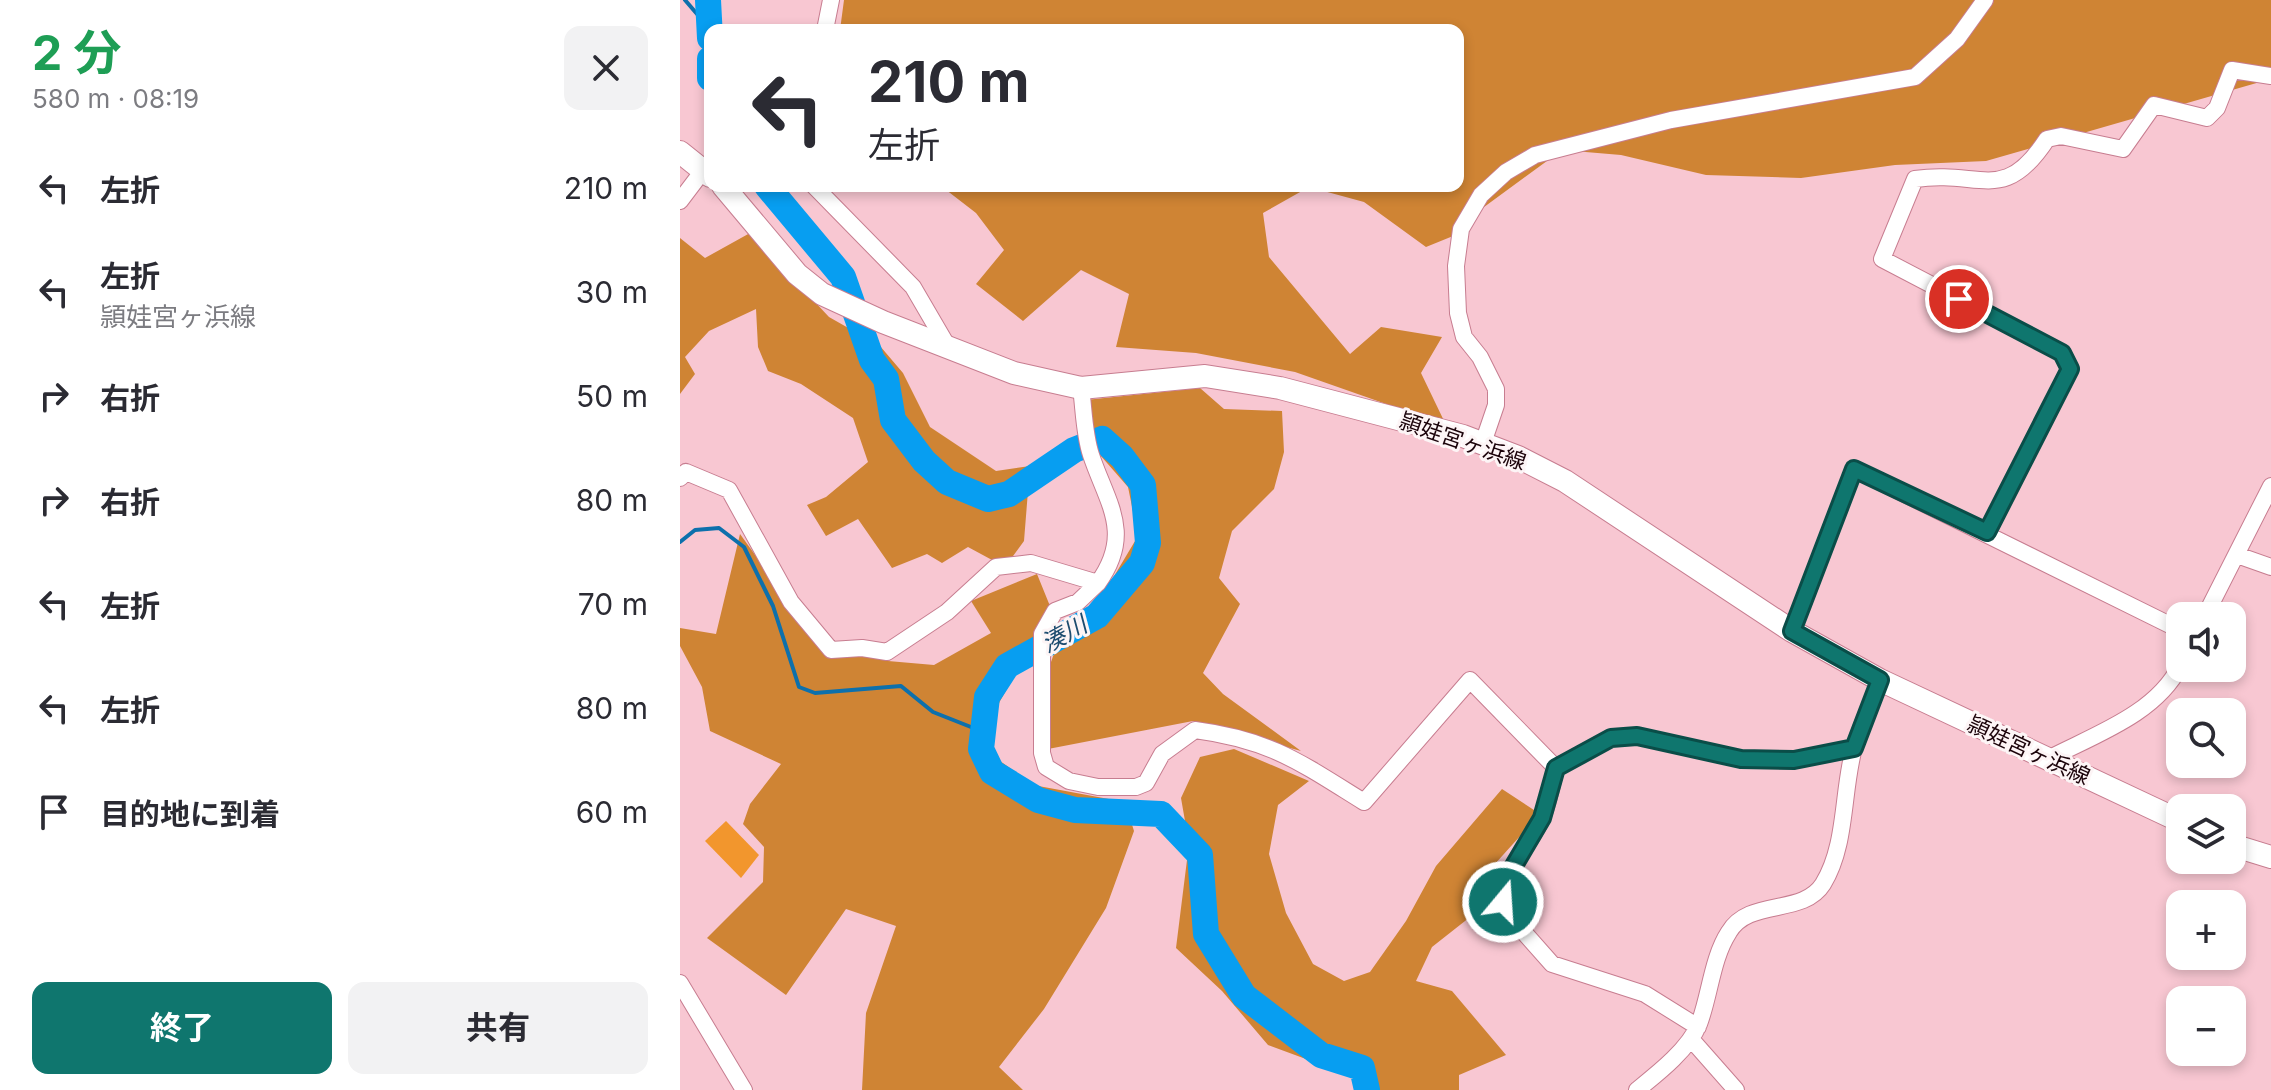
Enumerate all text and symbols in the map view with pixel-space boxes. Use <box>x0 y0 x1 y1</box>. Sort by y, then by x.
text: 2 分 <box>32 23 122 82</box>
button: close <box>564 26 648 110</box>
text: 210 m <box>868 48 1030 116</box>
icon: left <box>736 56 840 160</box>
text: 580 m · 08:19 <box>32 83 199 114</box>
text: 左折 <box>868 123 940 167</box>
icon: left <box>32 166 76 210</box>
text: 210 m <box>564 170 648 206</box>
text: 左折 <box>100 172 160 208</box>
text: 左折 <box>100 258 160 294</box>
pin <box>1925 265 1993 333</box>
icon: left <box>32 270 76 314</box>
text: 30 m <box>576 274 648 310</box>
icon: arrive <box>1937 277 1981 321</box>
text: 頴娃宮ヶ浜線 <box>100 301 256 332</box>
icon: right <box>32 374 76 418</box>
text: 50 m <box>576 378 648 414</box>
text: 右折 <box>100 380 160 416</box>
street label: 頴娃宮ヶ浜線 <box>1396 407 1530 475</box>
icon: right <box>32 478 76 522</box>
text: 80 m <box>576 482 648 518</box>
text: 右折 <box>100 484 160 520</box>
icon: left <box>32 582 76 626</box>
text: 70 m <box>578 586 648 622</box>
text: 左折 <box>100 588 160 624</box>
map controls <box>2166 602 2246 1066</box>
button: sound <box>2166 602 2246 682</box>
water label: 湊川 <box>1036 608 1095 658</box>
icon: left <box>32 686 76 730</box>
text: 80 m <box>576 690 648 726</box>
text: 左折 <box>100 692 160 728</box>
button: search <box>2166 698 2246 778</box>
street label: 頴娃宮ヶ浜線 <box>1964 710 2094 790</box>
icon: arrive <box>32 790 76 834</box>
text: 60 m <box>576 794 648 830</box>
button: layers <box>2166 794 2246 874</box>
text: 目的地に到着 <box>100 796 280 832</box>
position arrow <box>1461 860 1545 944</box>
button: + <box>2166 890 2246 970</box>
button: 終了 <box>32 982 332 1074</box>
button: 共有 <box>348 982 648 1074</box>
button: − <box>2166 986 2246 1066</box>

